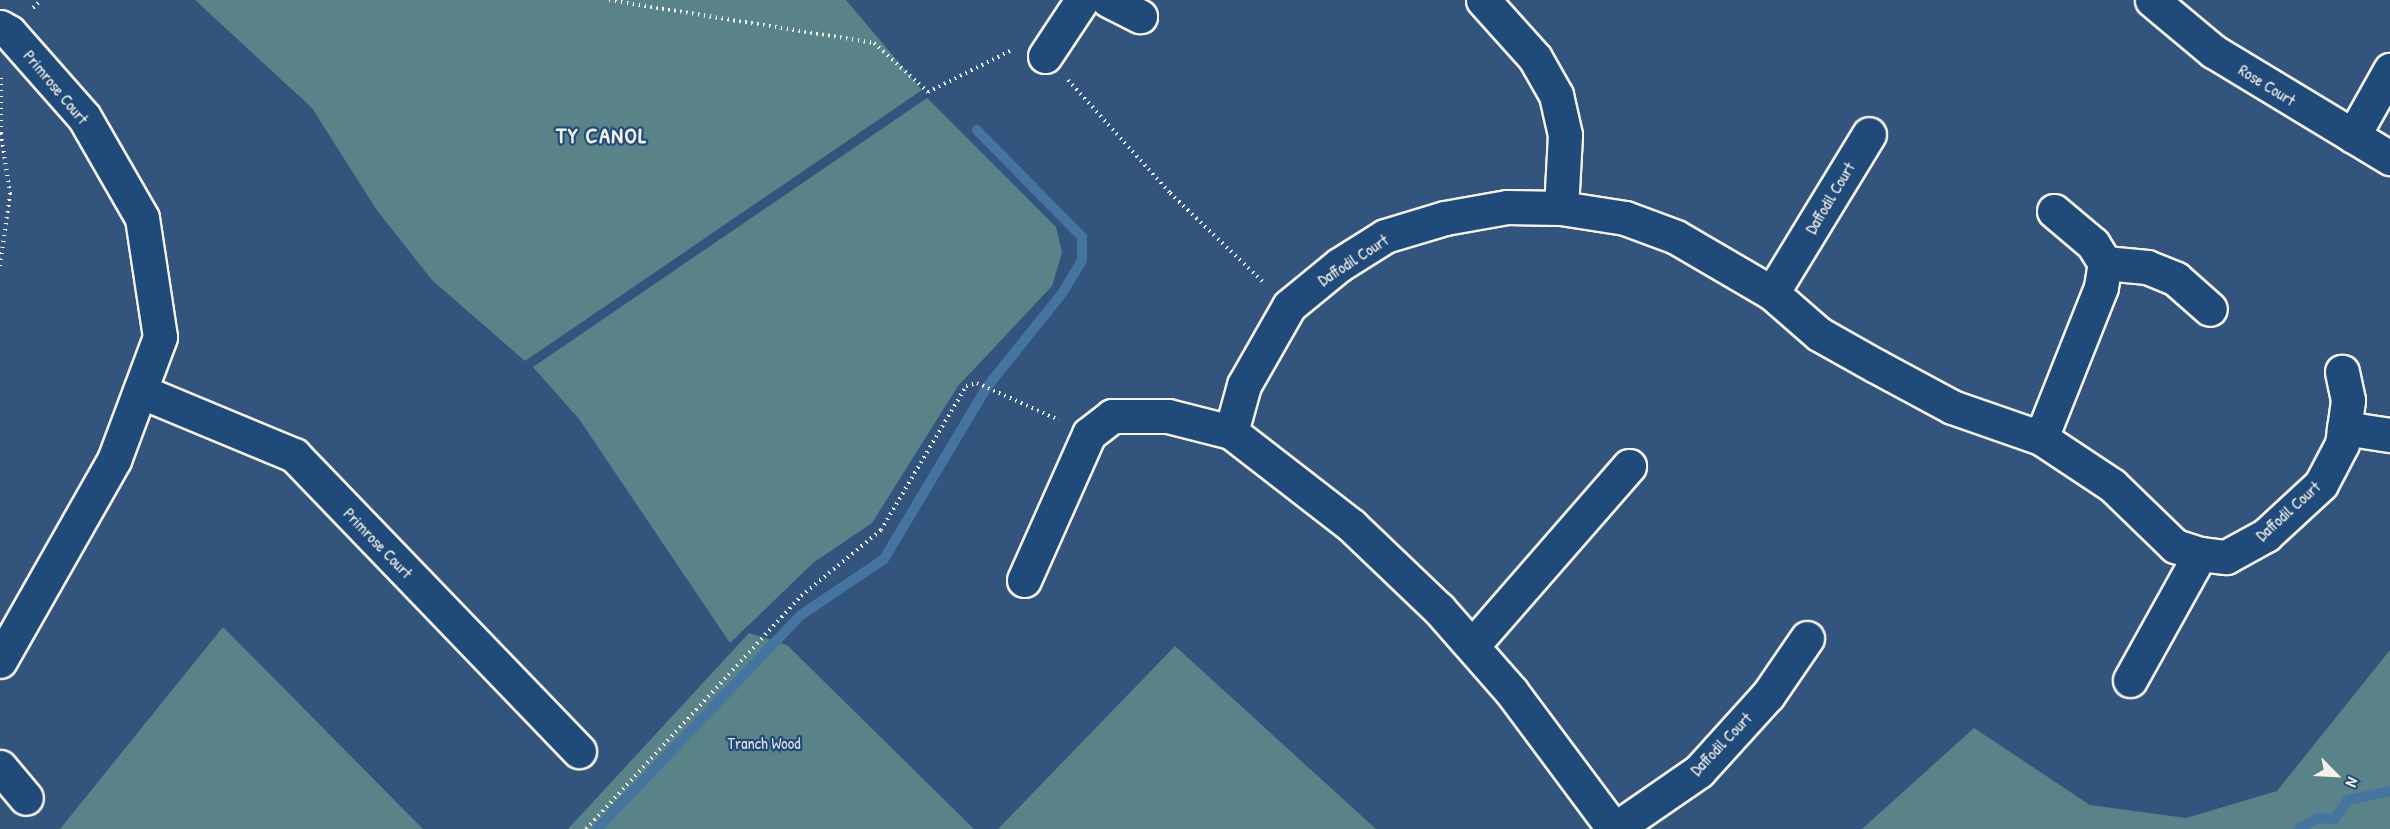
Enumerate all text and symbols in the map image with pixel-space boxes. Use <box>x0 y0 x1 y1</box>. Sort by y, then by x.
street label: Primrose Court <box>20 46 92 128</box>
street label: Rose Court <box>2235 60 2299 110</box>
district label: TY CANOL <box>556 123 648 149</box>
street label: Daffodil Court <box>1801 159 1859 237</box>
street label: Daffodil Court <box>1314 230 1392 290</box>
street label: Daffodil Court <box>2252 477 2324 545</box>
street label: Primrose Court <box>340 504 416 582</box>
street label: Daffodil Court <box>1686 709 1756 779</box>
park label: Tranch Wood <box>728 733 800 753</box>
north arrow <box>2306 745 2366 805</box>
text: N <box>2341 774 2364 791</box>

